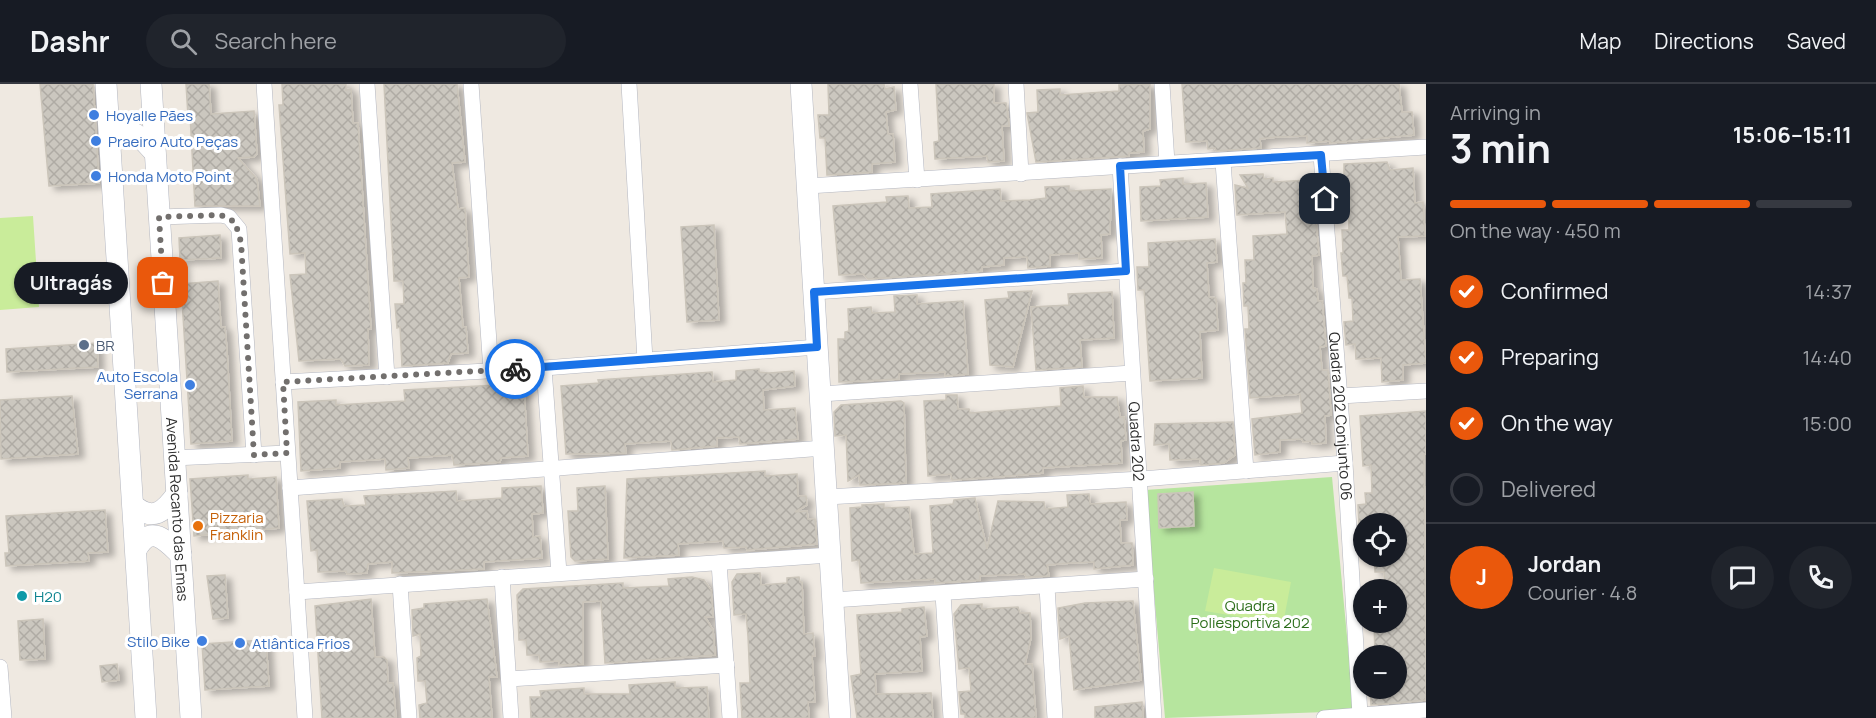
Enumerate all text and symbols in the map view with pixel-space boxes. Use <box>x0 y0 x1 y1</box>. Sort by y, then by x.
search box <box>146 14 566 68</box>
text: Dashr <box>30 22 110 60</box>
icon: search <box>167 25 200 58</box>
text: Search here <box>215 26 337 56</box>
text: Map <box>1580 27 1621 55</box>
text: Directions <box>1654 27 1754 55</box>
text: Saved <box>1787 27 1846 55</box>
text: Arriving in <box>1450 99 1541 126</box>
place label: Hoyalle Pães <box>106 105 193 126</box>
marker: Hoyalle Pães <box>87 108 101 122</box>
text: 15:06–15:11 <box>1733 120 1852 150</box>
text: 3 min <box>1450 121 1551 175</box>
place label: Praeiro Auto Peças <box>108 131 238 152</box>
marker: Praeiro Auto Peças <box>89 134 103 148</box>
place label: Honda Moto Point <box>108 166 232 187</box>
marker: Honda Moto Point <box>89 169 103 183</box>
pin <box>1299 173 1350 224</box>
icon: home <box>1308 182 1341 215</box>
text: On the way · 450 m <box>1450 217 1621 244</box>
pin <box>137 257 188 308</box>
callout: Ultragás <box>13 262 127 304</box>
icon: bag <box>146 266 179 299</box>
text: Ultragás <box>30 269 112 296</box>
icon: check <box>1450 275 1483 308</box>
text: Confirmed <box>1501 276 1609 306</box>
text: 14:37 <box>1805 278 1852 305</box>
street label: Quadra 202 Conjunto 06 <box>1324 331 1358 501</box>
place label: BR <box>96 335 115 356</box>
marker: BR <box>77 338 91 352</box>
courier <box>485 339 545 399</box>
icon: check <box>1450 341 1483 374</box>
text: Preparing <box>1501 342 1599 372</box>
text: 14:40 <box>1802 344 1852 371</box>
icon: bike <box>499 353 532 386</box>
place label: Auto Escola Serrana <box>97 366 178 404</box>
marker: Auto Escola Serrana <box>183 378 197 392</box>
street label: Quadra 202 <box>1124 401 1150 482</box>
icon: check <box>1450 407 1483 440</box>
text: On the way <box>1501 408 1613 438</box>
text: 15:00 <box>1802 410 1852 437</box>
street label: Avenida Recanto das Emas <box>162 416 194 602</box>
text: Delivered <box>1501 474 1596 504</box>
place label: Pizzaria Franklin <box>210 507 264 545</box>
map controls <box>1353 513 1407 699</box>
button: locate <box>1353 513 1407 567</box>
marker: Pizzaria Franklin <box>191 519 205 533</box>
button: chat <box>1711 546 1774 609</box>
button: phone <box>1789 546 1852 609</box>
text: Jordan <box>1528 549 1601 579</box>
text: J <box>1476 562 1487 592</box>
button: + <box>1353 579 1407 633</box>
text: Courier · 4.8 <box>1528 579 1637 606</box>
place label: H20 <box>34 586 62 607</box>
marker: H20 <box>15 589 29 603</box>
park label: Quadra Poliesportiva 202 <box>1191 595 1309 633</box>
place label: Stilo Bike <box>127 631 190 652</box>
place label: Atlântica Frios <box>252 633 350 654</box>
marker: Stilo Bike <box>195 634 209 648</box>
marker: Atlântica Frios <box>233 636 247 650</box>
button: − <box>1353 645 1407 699</box>

